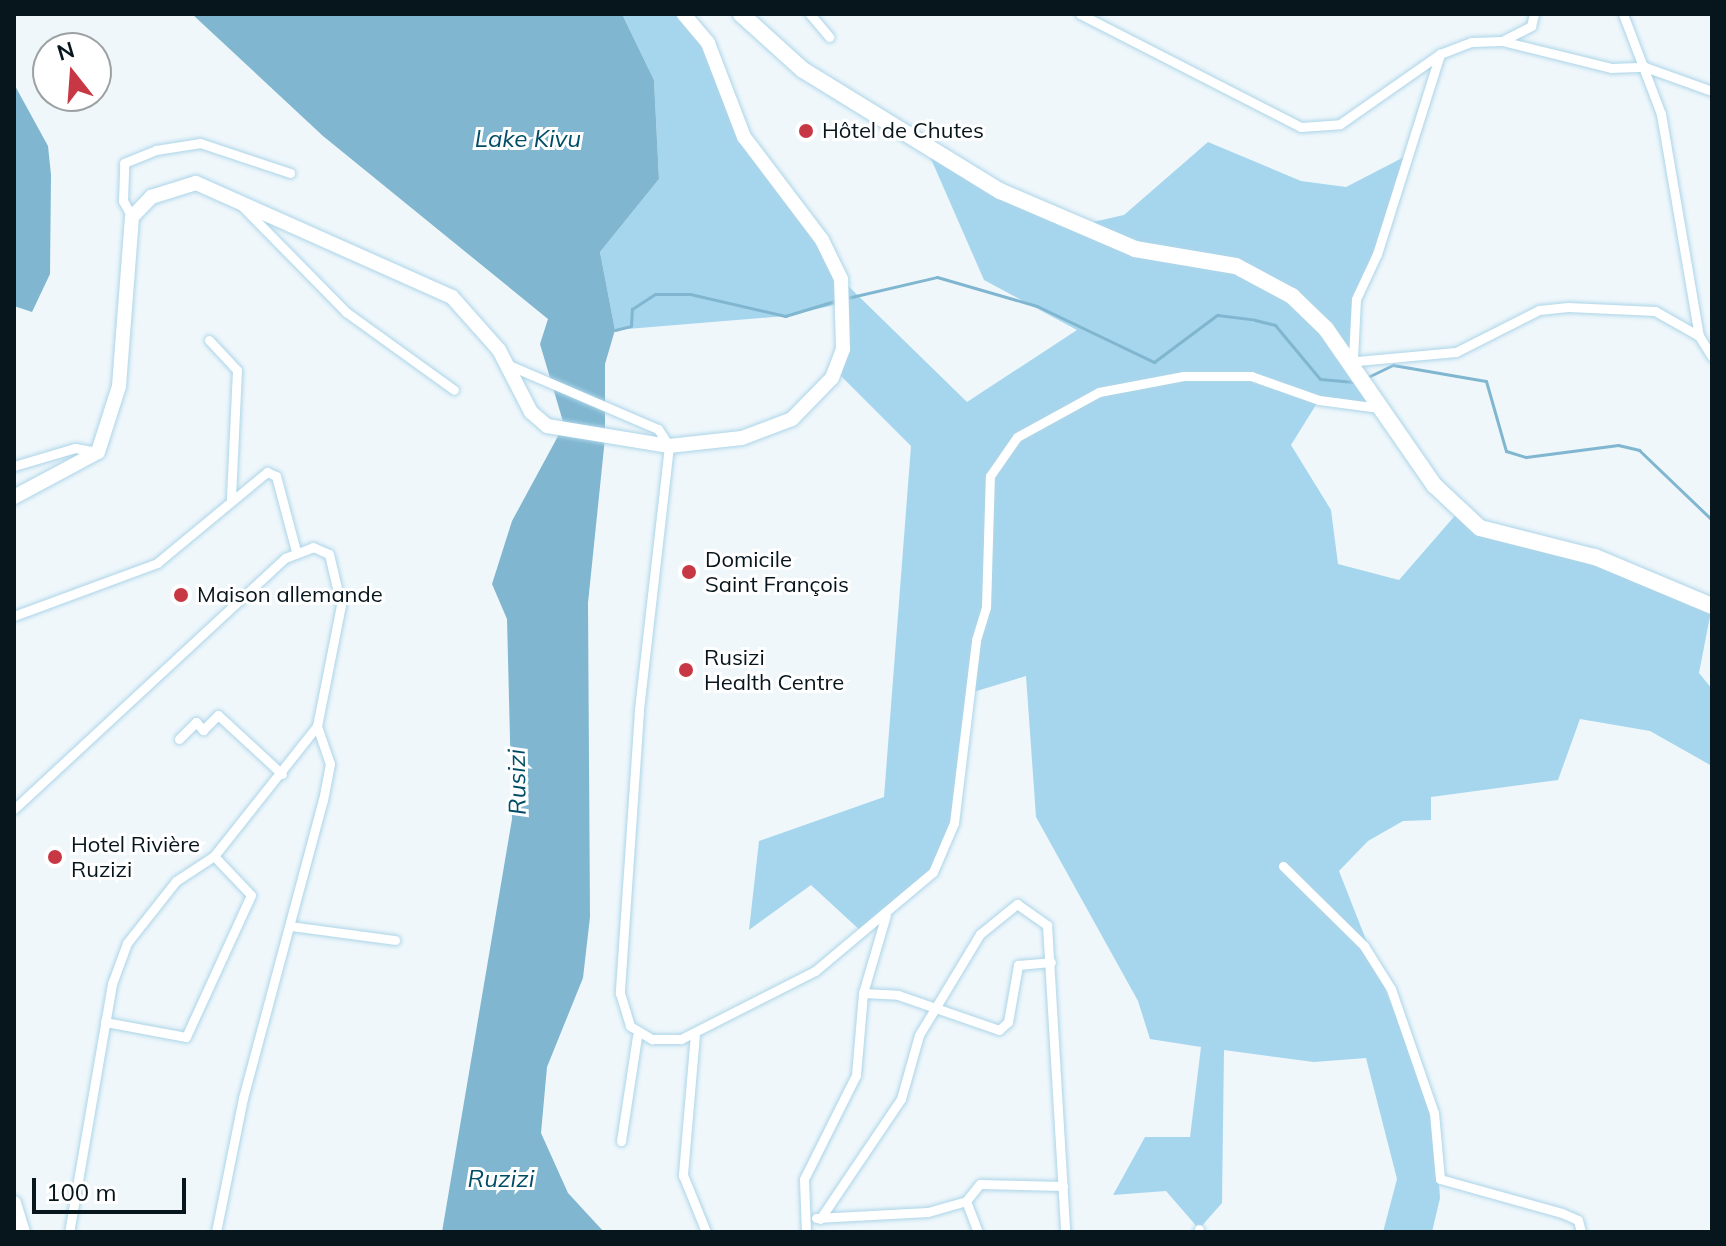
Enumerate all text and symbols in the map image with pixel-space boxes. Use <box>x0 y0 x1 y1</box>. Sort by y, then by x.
north arrow <box>32 32 112 112</box>
text: N <box>54 35 78 67</box>
place label: Hôtel de Chutes <box>822 118 984 144</box>
marker: Hôtel de Chutes <box>797 122 815 140</box>
water label: Lake Kivu <box>475 125 581 153</box>
place label: Domicile Saint François <box>705 546 849 598</box>
marker: Domicile Saint François <box>680 563 698 581</box>
place label: Maison allemande <box>197 582 383 608</box>
marker: Maison allemande <box>172 586 190 604</box>
place label: Rusizi Health Centre <box>704 644 844 696</box>
marker: Rusizi Health Centre <box>675 659 697 681</box>
water label: Rusizi <box>502 749 532 815</box>
place label: Hotel Rivière Ruzizi <box>71 831 200 882</box>
marker: Hotel Rivière Ruzizi <box>46 848 64 866</box>
scale bar <box>36 1162 190 1212</box>
water label: Ruzizi <box>468 1165 534 1193</box>
text: 100 m <box>46 1177 117 1207</box>

